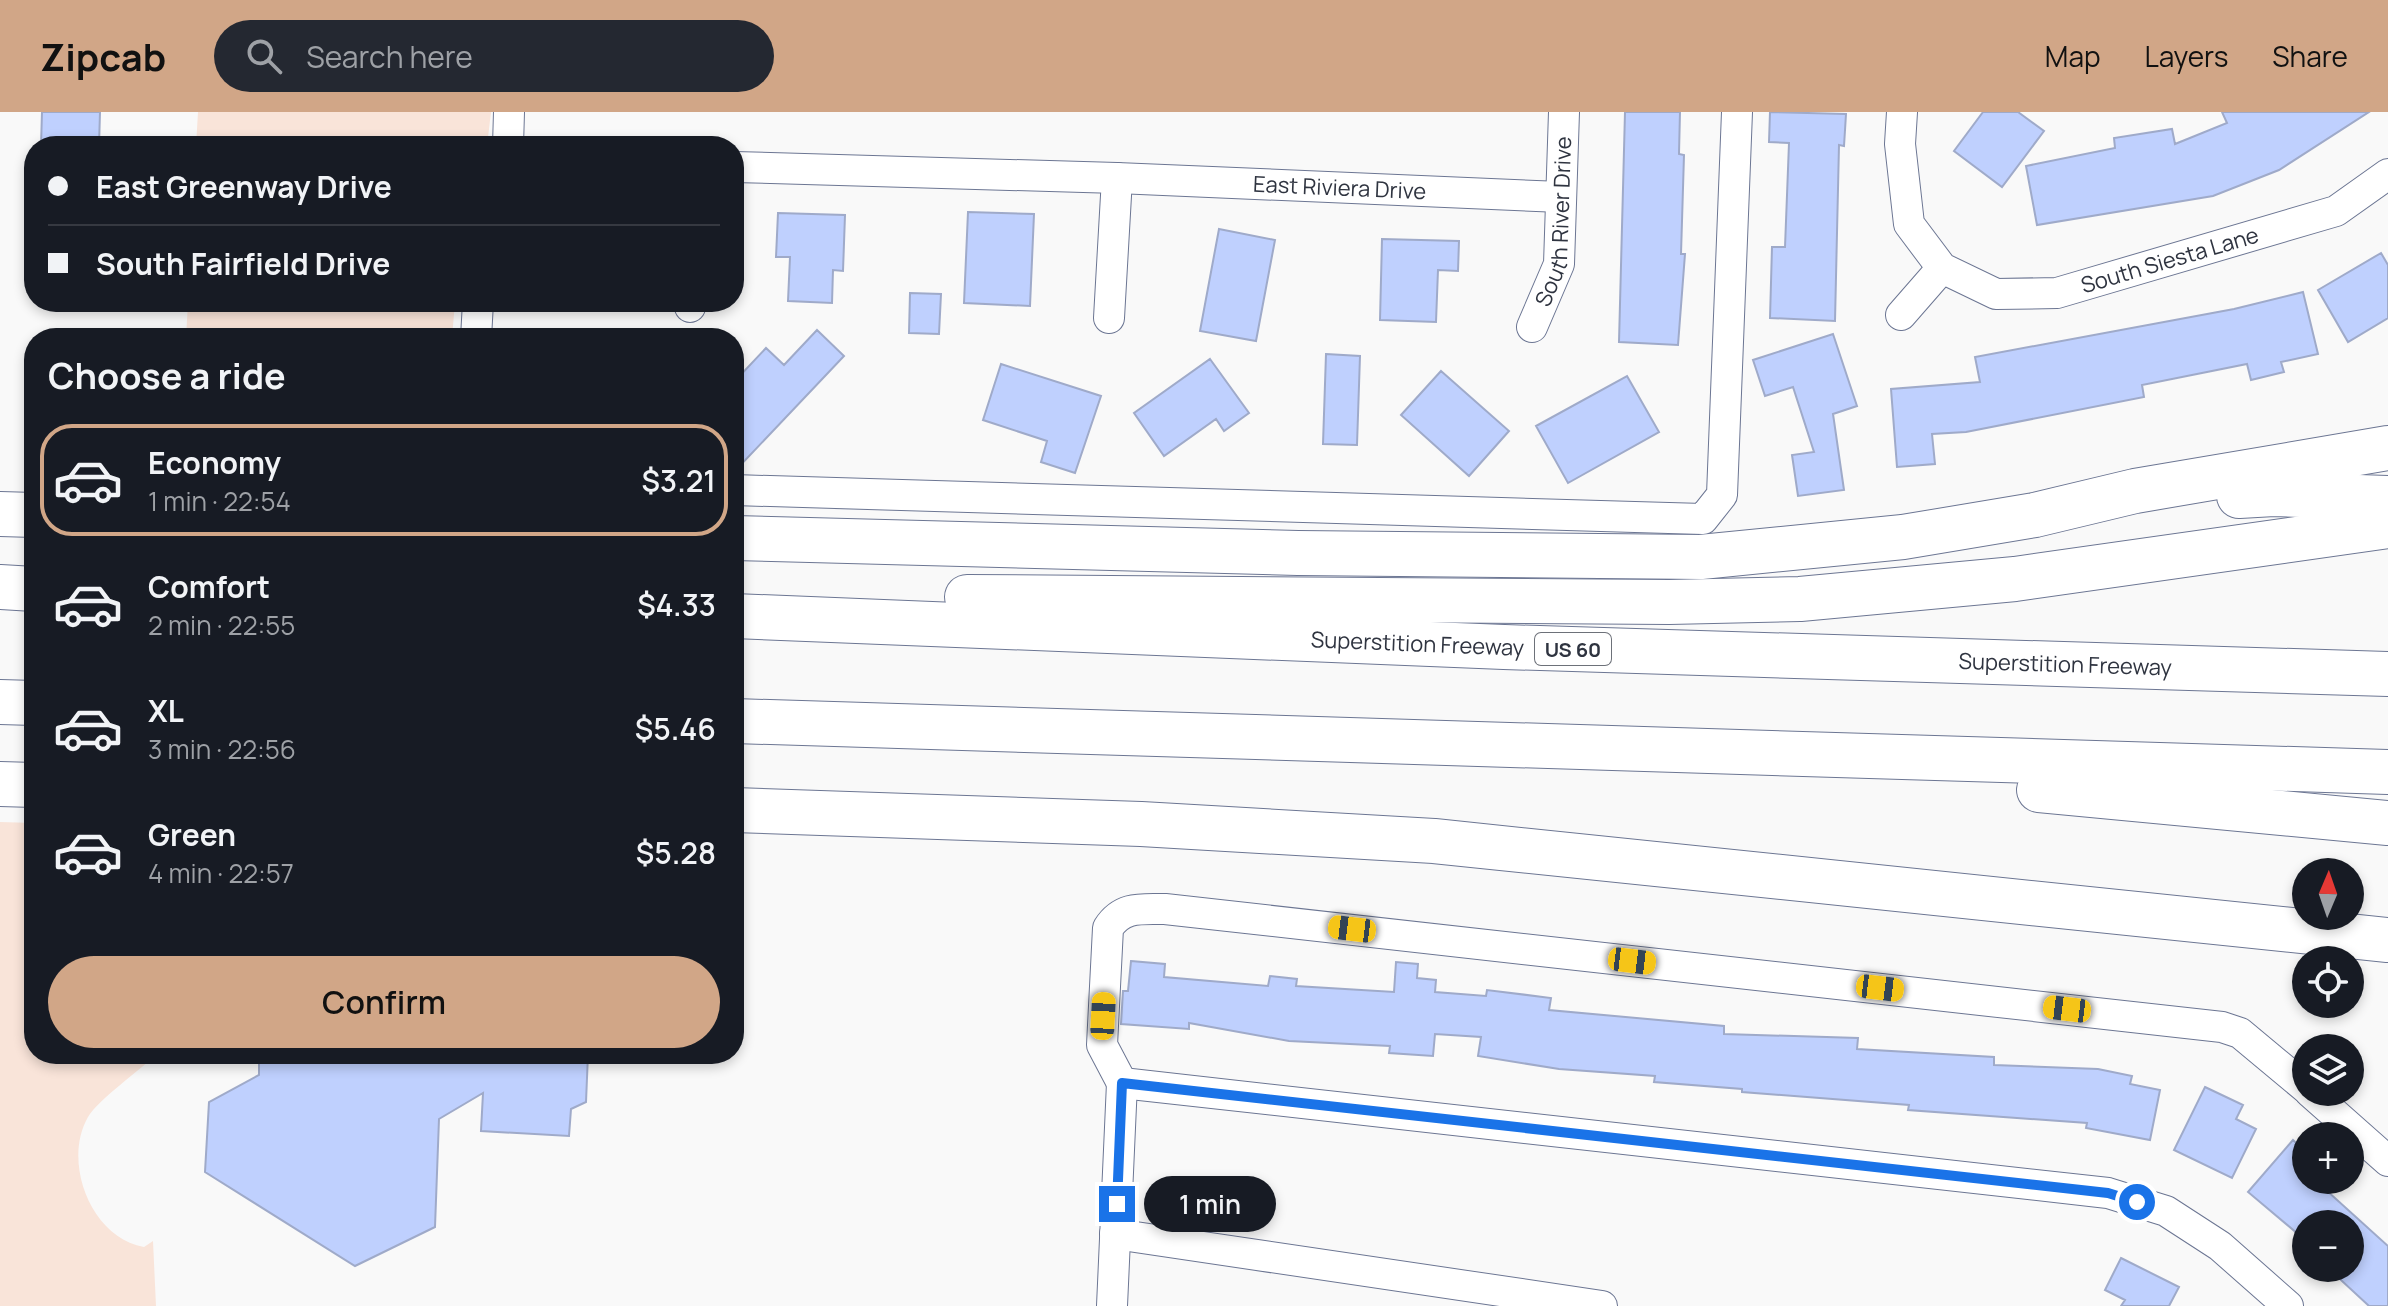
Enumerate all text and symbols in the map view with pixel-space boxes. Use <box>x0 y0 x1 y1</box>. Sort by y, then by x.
search box <box>214 20 774 92</box>
text: Zipcab <box>40 30 166 82</box>
icon: search <box>242 34 286 78</box>
text: Search here <box>306 36 473 77</box>
text: Map <box>2045 37 2101 75</box>
text: Layers <box>2145 37 2228 75</box>
text: Share <box>2272 37 2348 75</box>
street label: South River Drive <box>1528 136 1578 311</box>
text: East Greenway Drive <box>96 166 392 207</box>
street label: East Riviera Drive <box>1252 169 1427 206</box>
street label: South Siesta Lane <box>2077 220 2262 300</box>
text: South Fairfield Drive <box>96 243 390 284</box>
text: Choose a ride <box>48 351 286 400</box>
text: Economy <box>148 442 281 483</box>
icon: car <box>52 444 124 516</box>
text: $3.21 <box>642 460 716 501</box>
text: 1 min · 22:54 <box>148 483 291 519</box>
text: Comfort <box>148 566 270 607</box>
icon: car <box>52 568 124 640</box>
text: $4.33 <box>637 584 716 625</box>
text: 2 min · 22:55 <box>148 607 295 643</box>
street label: Superstition Freeway <box>1310 624 1525 663</box>
road number: US 60 <box>1535 633 1611 665</box>
street label: Superstition Freeway <box>1958 646 2173 682</box>
text: XL <box>148 690 184 731</box>
icon: car <box>52 692 124 764</box>
text: $5.46 <box>635 708 716 749</box>
text: 3 min · 22:56 <box>148 731 296 767</box>
text: Green <box>148 814 236 855</box>
icon: car <box>52 816 124 888</box>
text: $5.28 <box>636 832 716 873</box>
text: 4 min · 22:57 <box>148 855 294 891</box>
north arrow <box>2292 858 2364 930</box>
map controls <box>2292 858 2364 1282</box>
car <box>1327 914 1377 944</box>
car <box>1607 946 1657 976</box>
button: locate <box>2292 946 2364 1018</box>
button: Confirm <box>48 956 720 1048</box>
car <box>1855 973 1905 1003</box>
car <box>1090 991 1116 1041</box>
car <box>2042 994 2092 1024</box>
button: layers <box>2292 1034 2364 1106</box>
button: + <box>2292 1122 2364 1194</box>
callout: 1 min <box>1145 1176 1277 1232</box>
route start <box>2119 1184 2155 1220</box>
route end <box>1099 1186 1135 1222</box>
text: 1 min <box>1179 1186 1241 1222</box>
button: − <box>2292 1210 2364 1282</box>

